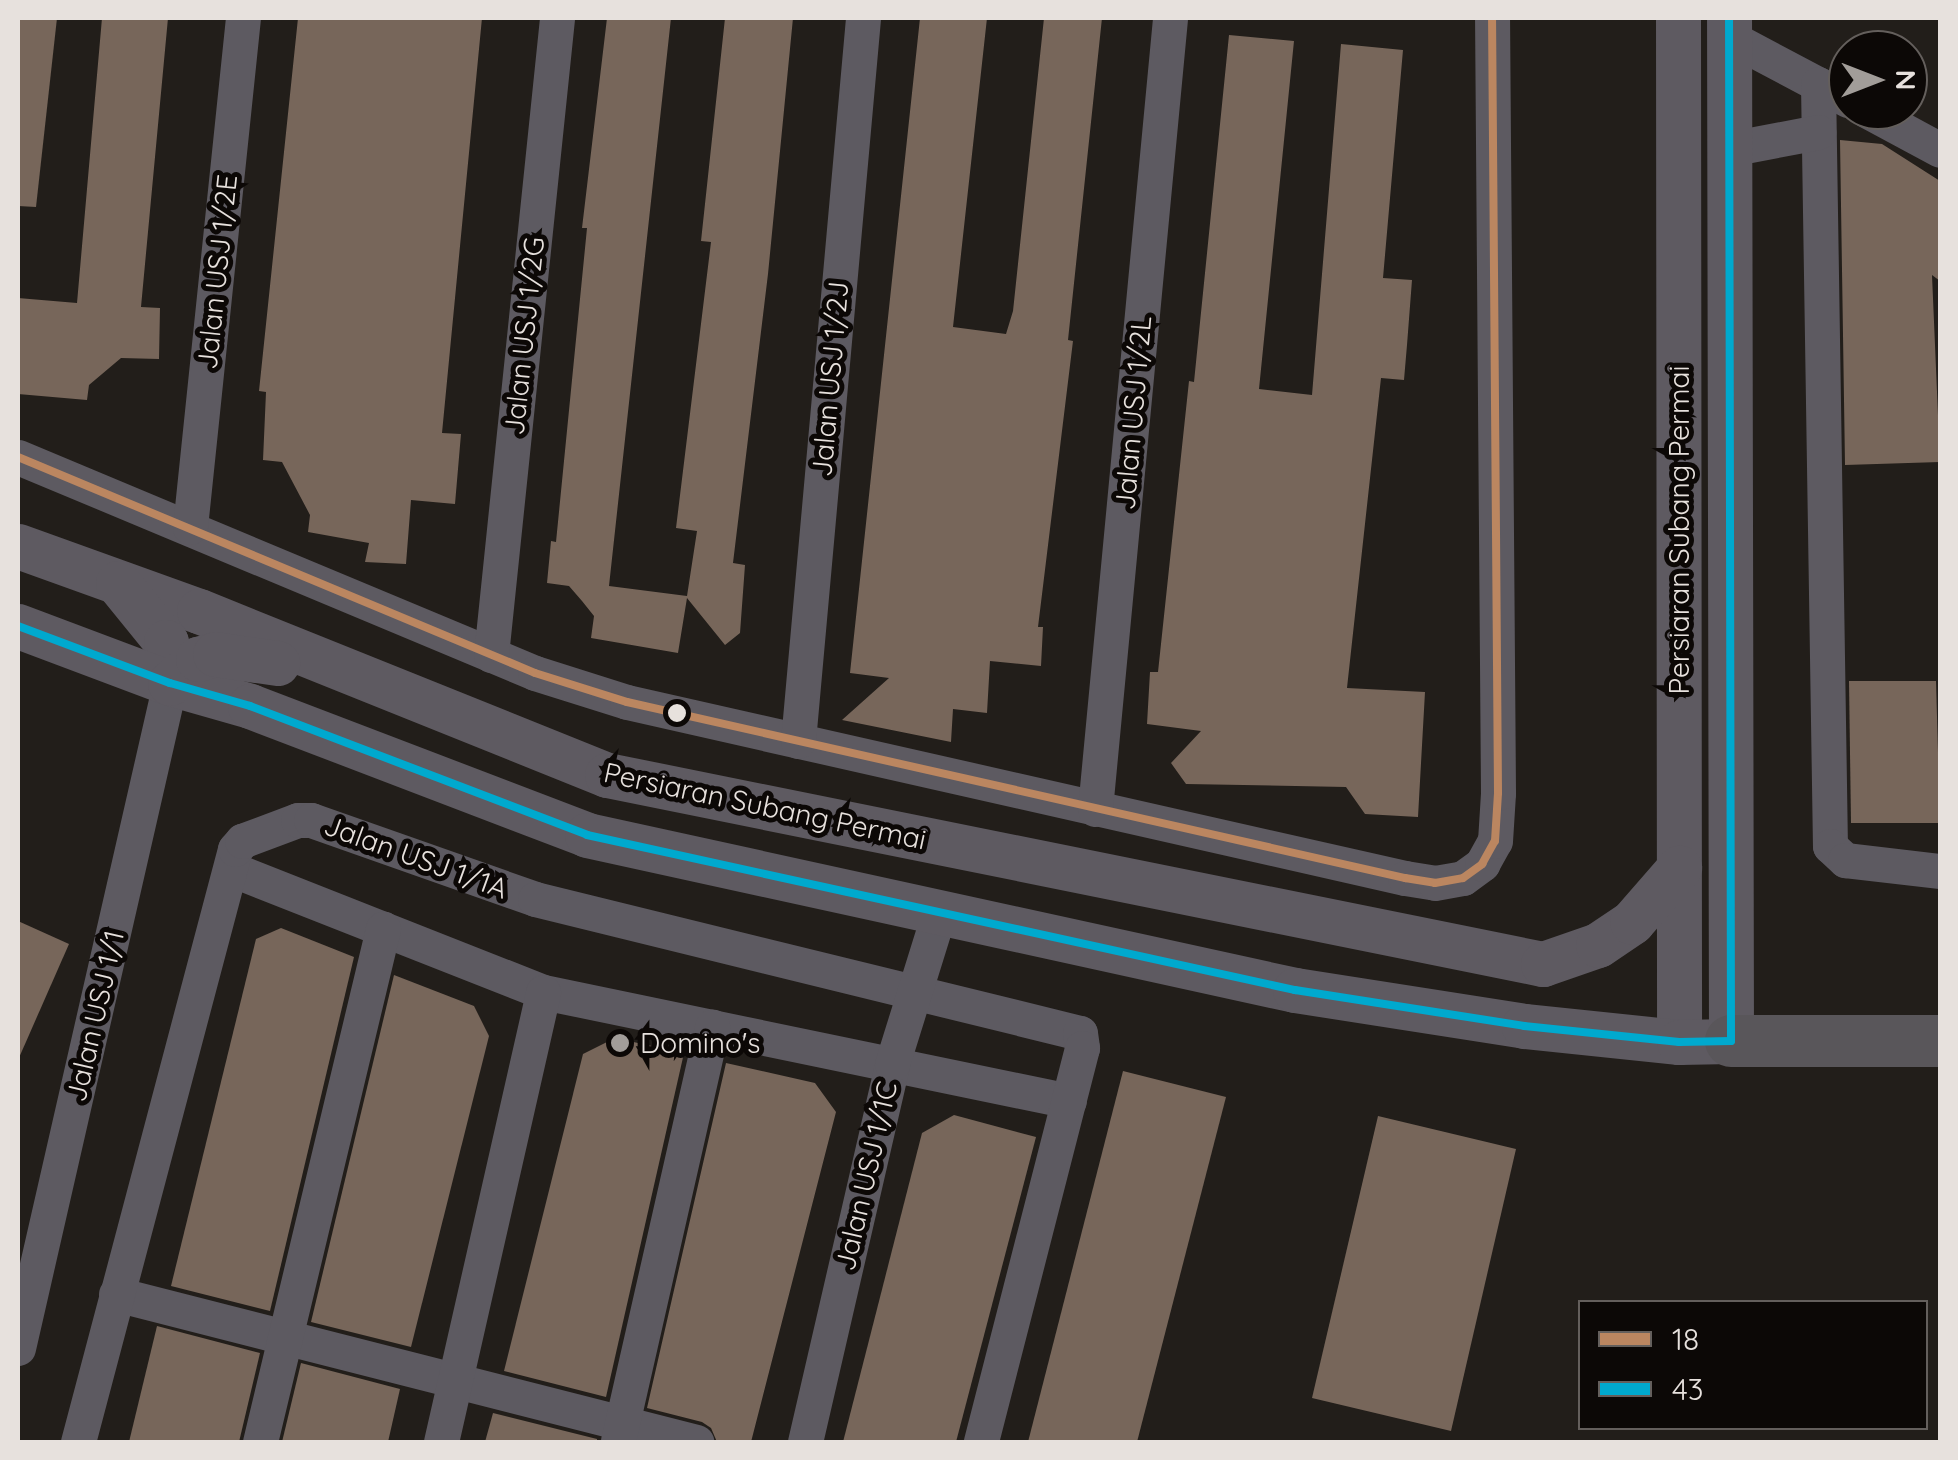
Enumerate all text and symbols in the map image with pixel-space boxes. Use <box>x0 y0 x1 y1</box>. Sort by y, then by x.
north arrow <box>1828 30 1928 130</box>
text: N <box>1889 70 1924 90</box>
street label: Jalan USJ 1/2E <box>190 173 244 371</box>
street label: Jalan USJ 1/2G <box>497 235 551 437</box>
street label: Jalan USJ 1/2J <box>805 280 855 478</box>
street label: Jalan USJ 1/2L <box>1108 315 1158 511</box>
street label: Persiaran Subang Permai <box>1662 366 1696 694</box>
unlabelled marker <box>667 703 687 723</box>
street label: Persiaran Subang Permai <box>601 755 929 857</box>
street label: Jalan USJ 1/1A <box>320 808 512 906</box>
street label: Jalan USJ 1/1 <box>59 927 131 1105</box>
place label: Domino's <box>640 1026 760 1060</box>
marker: Domino's <box>609 1032 631 1054</box>
street label: Jalan USJ 1/1C <box>828 1078 904 1274</box>
legend <box>1578 1300 1928 1430</box>
text: 18 <box>1672 1320 1699 1358</box>
text: 43 <box>1672 1370 1704 1408</box>

